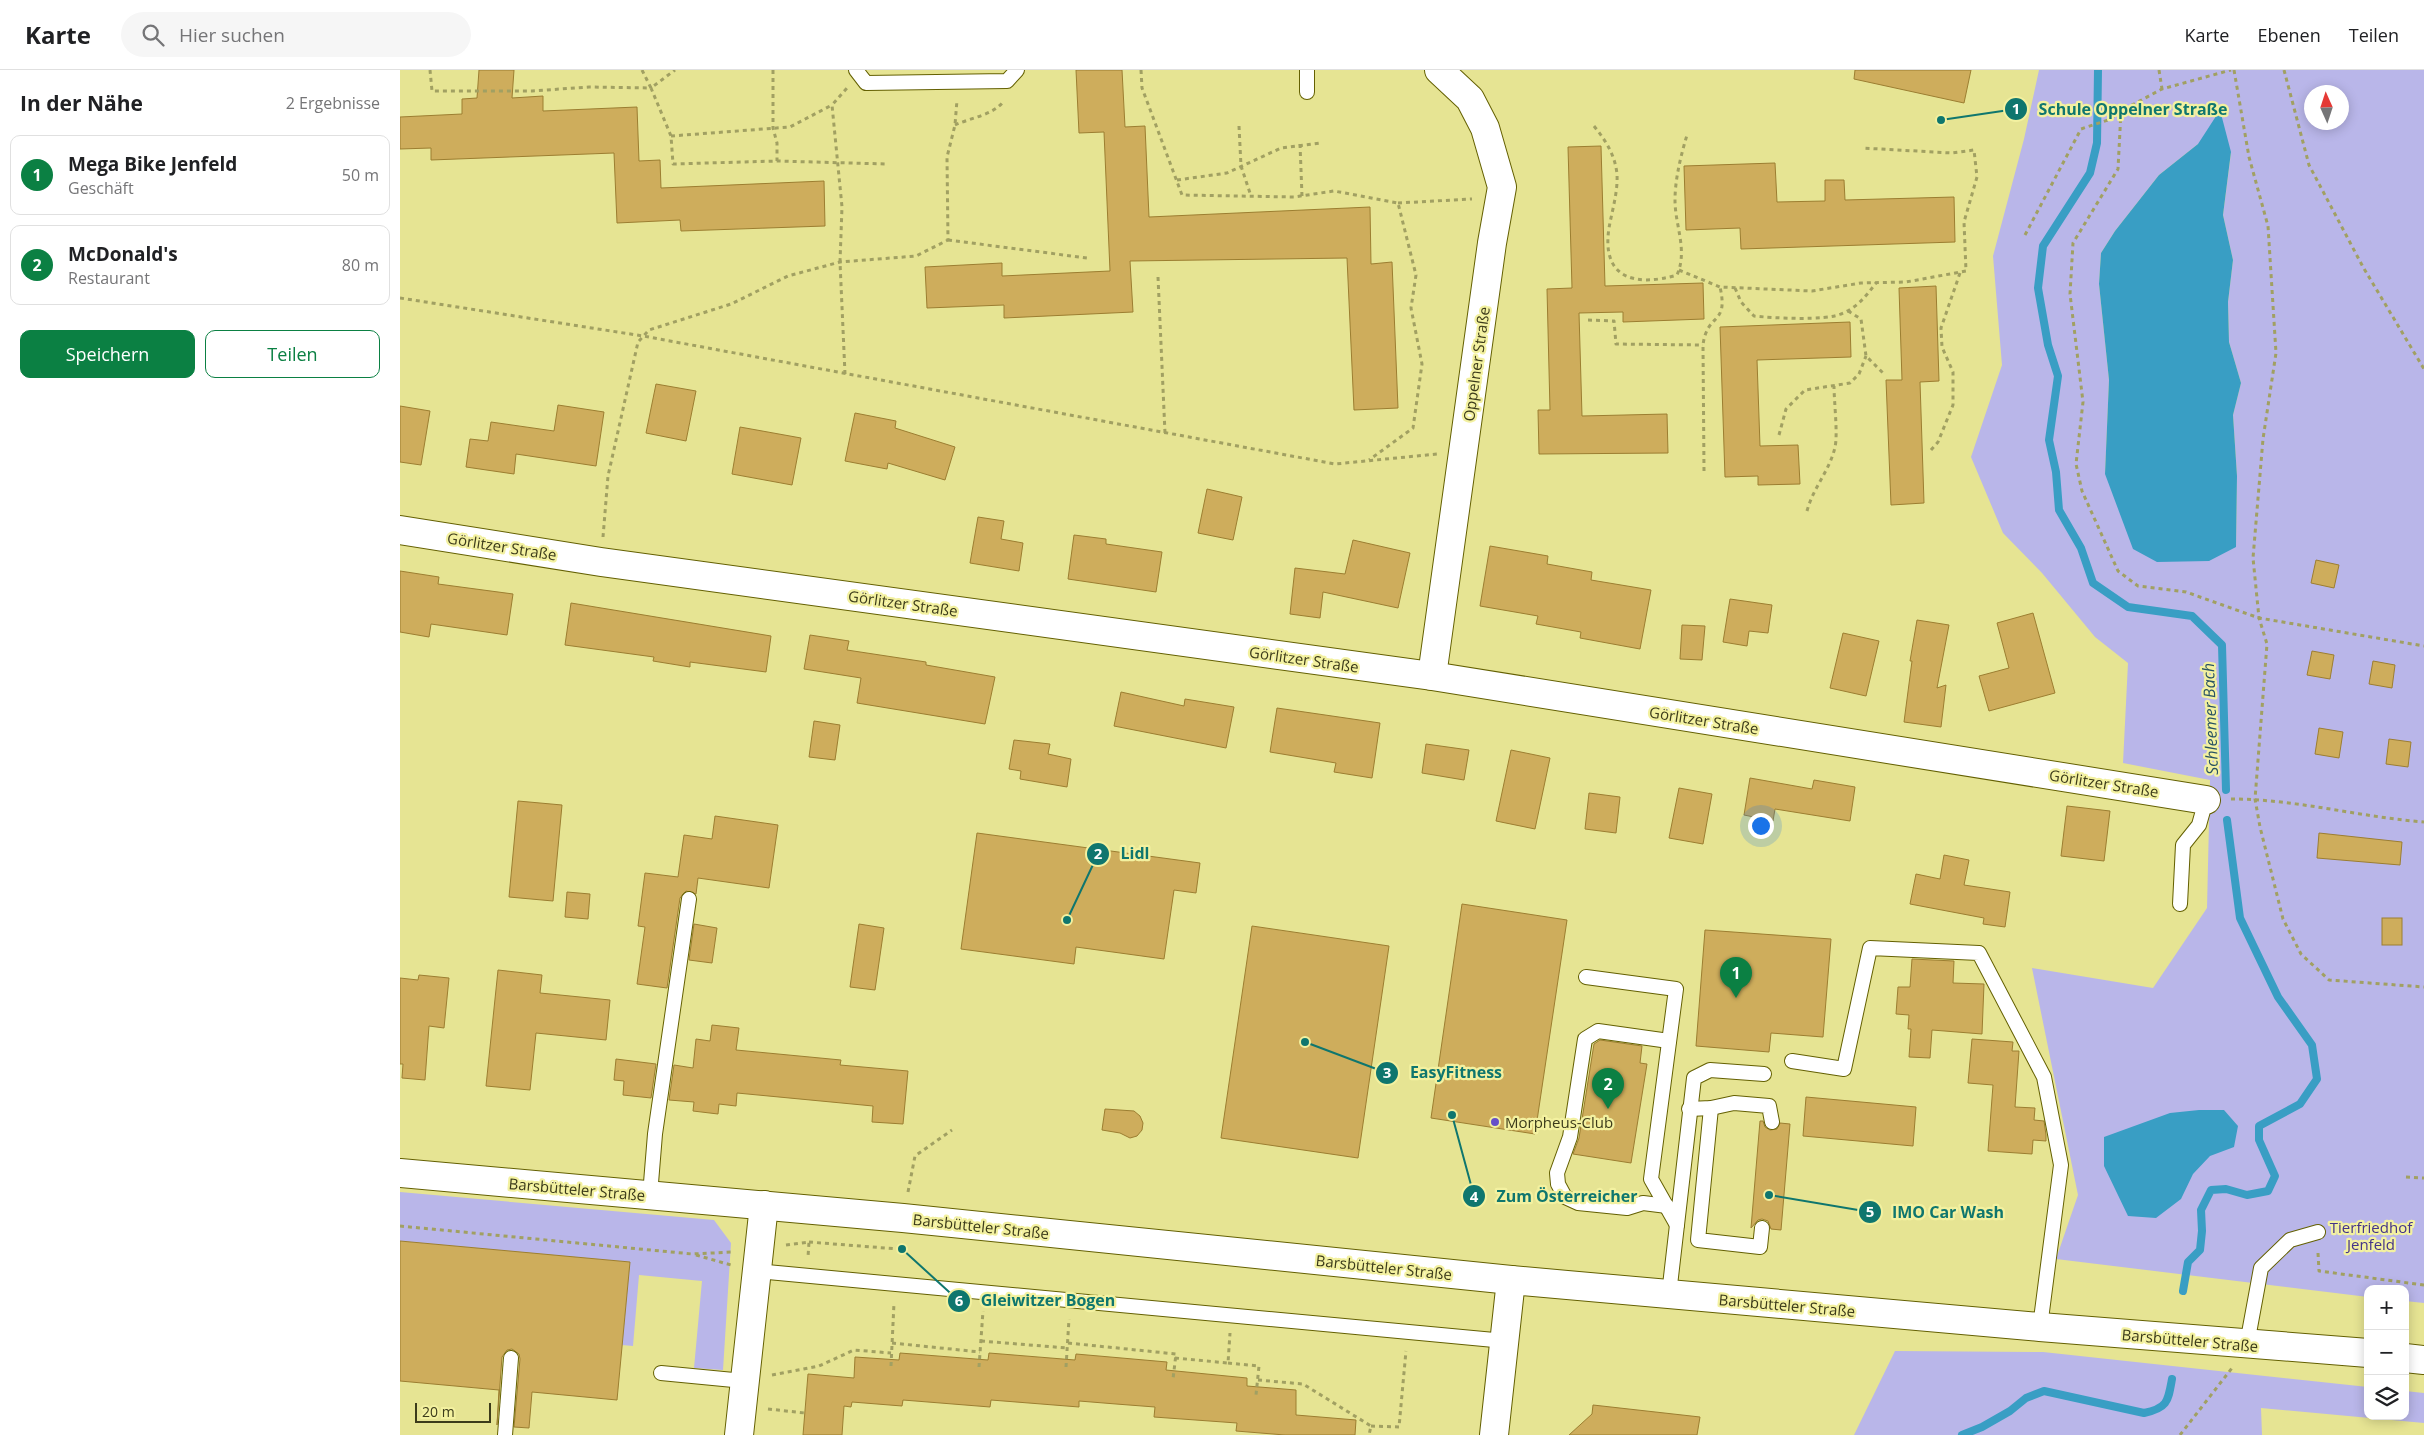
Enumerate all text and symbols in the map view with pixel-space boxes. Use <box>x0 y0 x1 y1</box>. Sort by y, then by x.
search box <box>121 12 471 57</box>
text: Karte <box>25 18 91 51</box>
icon: search <box>139 21 167 49</box>
text: Hier suchen <box>179 22 285 48</box>
text: Karte <box>2185 23 2229 47</box>
text: Ebenen <box>2257 23 2321 47</box>
text: Teilen <box>2349 23 2399 47</box>
north arrow <box>2304 85 2349 130</box>
text: In der Nähe <box>20 89 143 117</box>
text: 2 Ergebnisse <box>286 92 380 114</box>
callout: Schule Oppelner Straße <box>2003 94 2237 125</box>
text: 1 <box>2012 98 2020 118</box>
text: Schule Oppelner Straße <box>2039 98 2227 120</box>
text: Mega Bike Jenfeld <box>68 151 237 177</box>
text: 1 <box>32 164 42 186</box>
text: 50 m <box>342 164 379 186</box>
text: Geschäft <box>68 177 134 199</box>
text: McDonald's <box>68 241 178 267</box>
text: 2 <box>32 254 42 276</box>
text: 80 m <box>342 254 379 276</box>
text: Restaurant <box>68 267 150 289</box>
street label: Oppelner Straße <box>1458 305 1494 423</box>
button: Speichern <box>20 330 195 378</box>
button: Teilen <box>205 330 380 378</box>
street label: Görlitzer Straße <box>446 527 558 565</box>
street label: Görlitzer Straße <box>847 585 959 621</box>
street label: Görlitzer Straße <box>1248 641 1360 677</box>
water label: Schleemer Bach <box>2197 663 2223 775</box>
street label: Görlitzer Straße <box>1648 701 1760 739</box>
street label: Görlitzer Straße <box>2048 764 2160 802</box>
your location <box>1748 813 1774 839</box>
callout: Lidl <box>1086 838 1160 869</box>
text: Lidl <box>1121 842 1149 864</box>
text: 2 <box>1094 843 1103 863</box>
pin: 1 <box>1720 957 1752 998</box>
callout: EasyFitness <box>1375 1057 1512 1088</box>
text: EasyFitness <box>1410 1061 1502 1083</box>
text: 3 <box>1383 1062 1391 1082</box>
pin: 2 <box>1592 1068 1624 1109</box>
place label: Morpheus-Club <box>1505 1112 1613 1132</box>
marker: Morpheus-Club <box>1489 1116 1501 1128</box>
street label: Barsbütteler Straße <box>508 1173 646 1205</box>
callout: Zum Österreicher <box>1461 1181 1647 1212</box>
text: Zum Österreicher <box>1496 1185 1638 1207</box>
text: 4 <box>1470 1186 1479 1206</box>
callout: IMO Car Wash <box>1857 1196 2014 1227</box>
text: 5 <box>1866 1201 1874 1221</box>
text: IMO Car Wash <box>1892 1201 2004 1223</box>
street label: Barsbütteler Straße <box>912 1209 1050 1243</box>
park label: Tierfriedhof Jenfeld <box>2330 1217 2413 1254</box>
street label: Barsbütteler Straße <box>1315 1250 1453 1284</box>
callout: Gleiwitzer Bogen <box>946 1285 1126 1316</box>
map controls <box>2364 1285 2409 1420</box>
button: + <box>2364 1285 2409 1330</box>
text: Gleiwitzer Bogen <box>981 1289 1115 1311</box>
street label: Barsbütteler Straße <box>1718 1289 1856 1321</box>
text: 6 <box>955 1290 964 1310</box>
street label: Barsbütteler Straße <box>2121 1324 2259 1356</box>
button: − <box>2364 1330 2409 1375</box>
button: layers <box>2364 1375 2409 1420</box>
scale bar <box>415 1400 491 1423</box>
text: 20 m <box>422 1402 455 1421</box>

